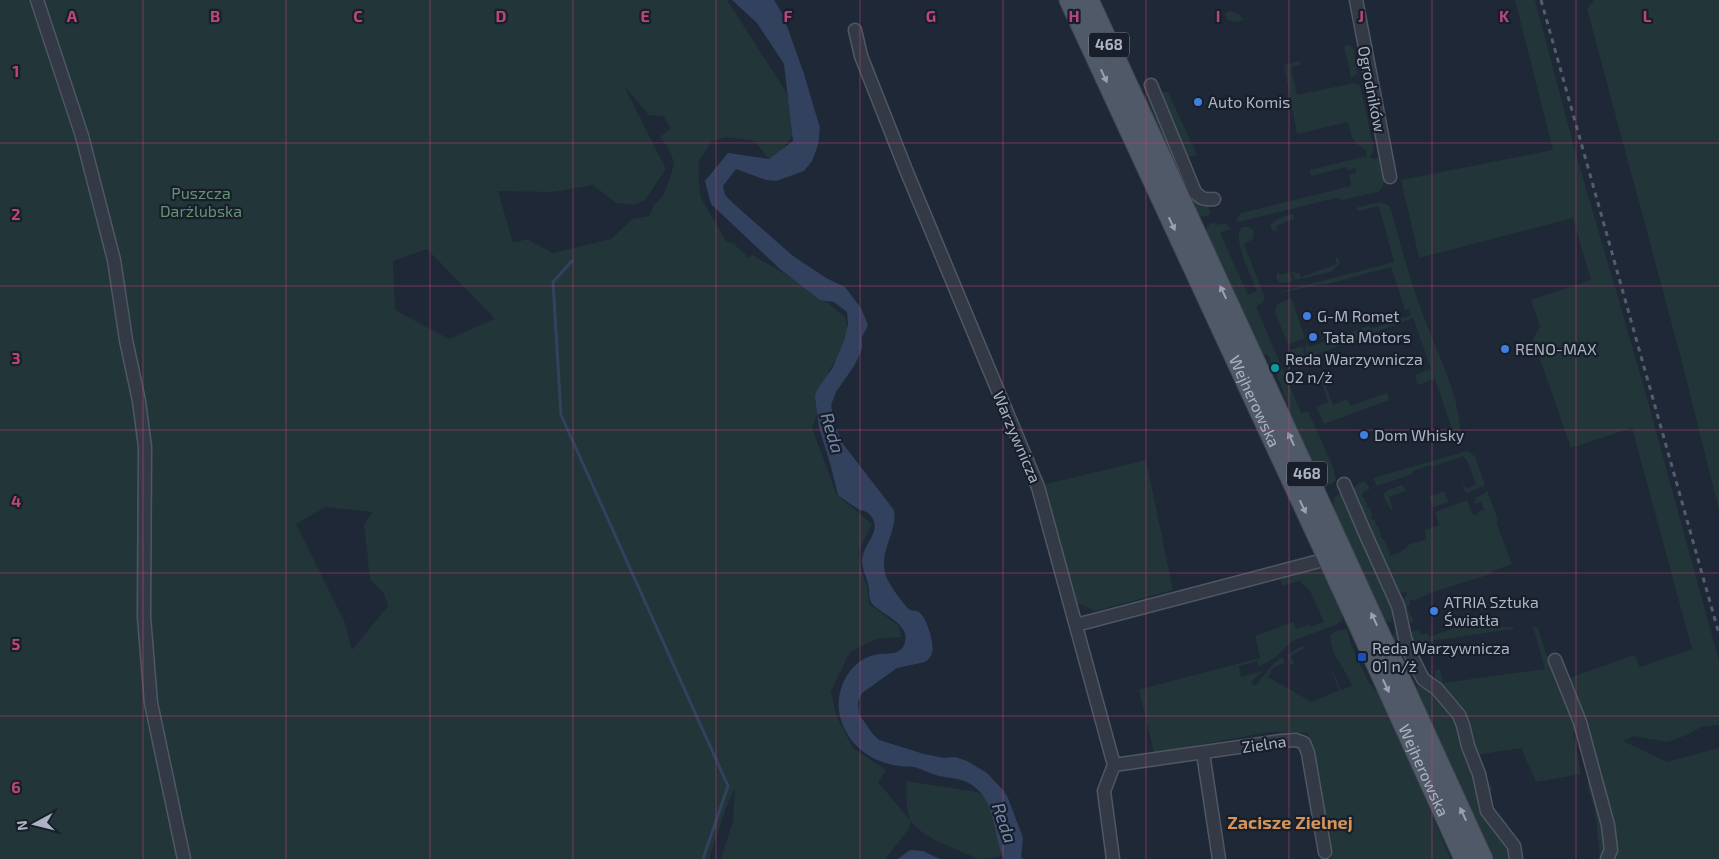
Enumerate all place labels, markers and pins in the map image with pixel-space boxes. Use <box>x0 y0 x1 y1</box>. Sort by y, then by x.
place label: Auto Komis <box>1208 92 1290 111</box>
marker: Auto Komis <box>1192 96 1204 108</box>
place label: G-M Romet <box>1317 306 1399 325</box>
marker: G-M Romet <box>1301 310 1313 322</box>
place label: Tata Motors <box>1323 327 1411 346</box>
marker: Tata Motors <box>1307 331 1319 343</box>
place label: RENO-MAX <box>1515 339 1597 358</box>
marker: RENO-MAX <box>1499 343 1511 355</box>
place label: Reda Warzywnicza 02 n/ż <box>1285 349 1423 386</box>
marker: Reda Warzywnicza 02 n/ż <box>1269 362 1281 374</box>
place label: Dom Whisky <box>1374 425 1465 444</box>
marker: Dom Whisky <box>1358 429 1370 441</box>
place label: ATRIA Sztuka Światła <box>1444 592 1539 629</box>
marker: ATRIA Sztuka Światła <box>1428 605 1440 617</box>
place label: Reda Warzywnicza 01 n/ż <box>1372 638 1510 675</box>
marker: Reda Warzywnicza 01 n/ż <box>1356 651 1368 663</box>

